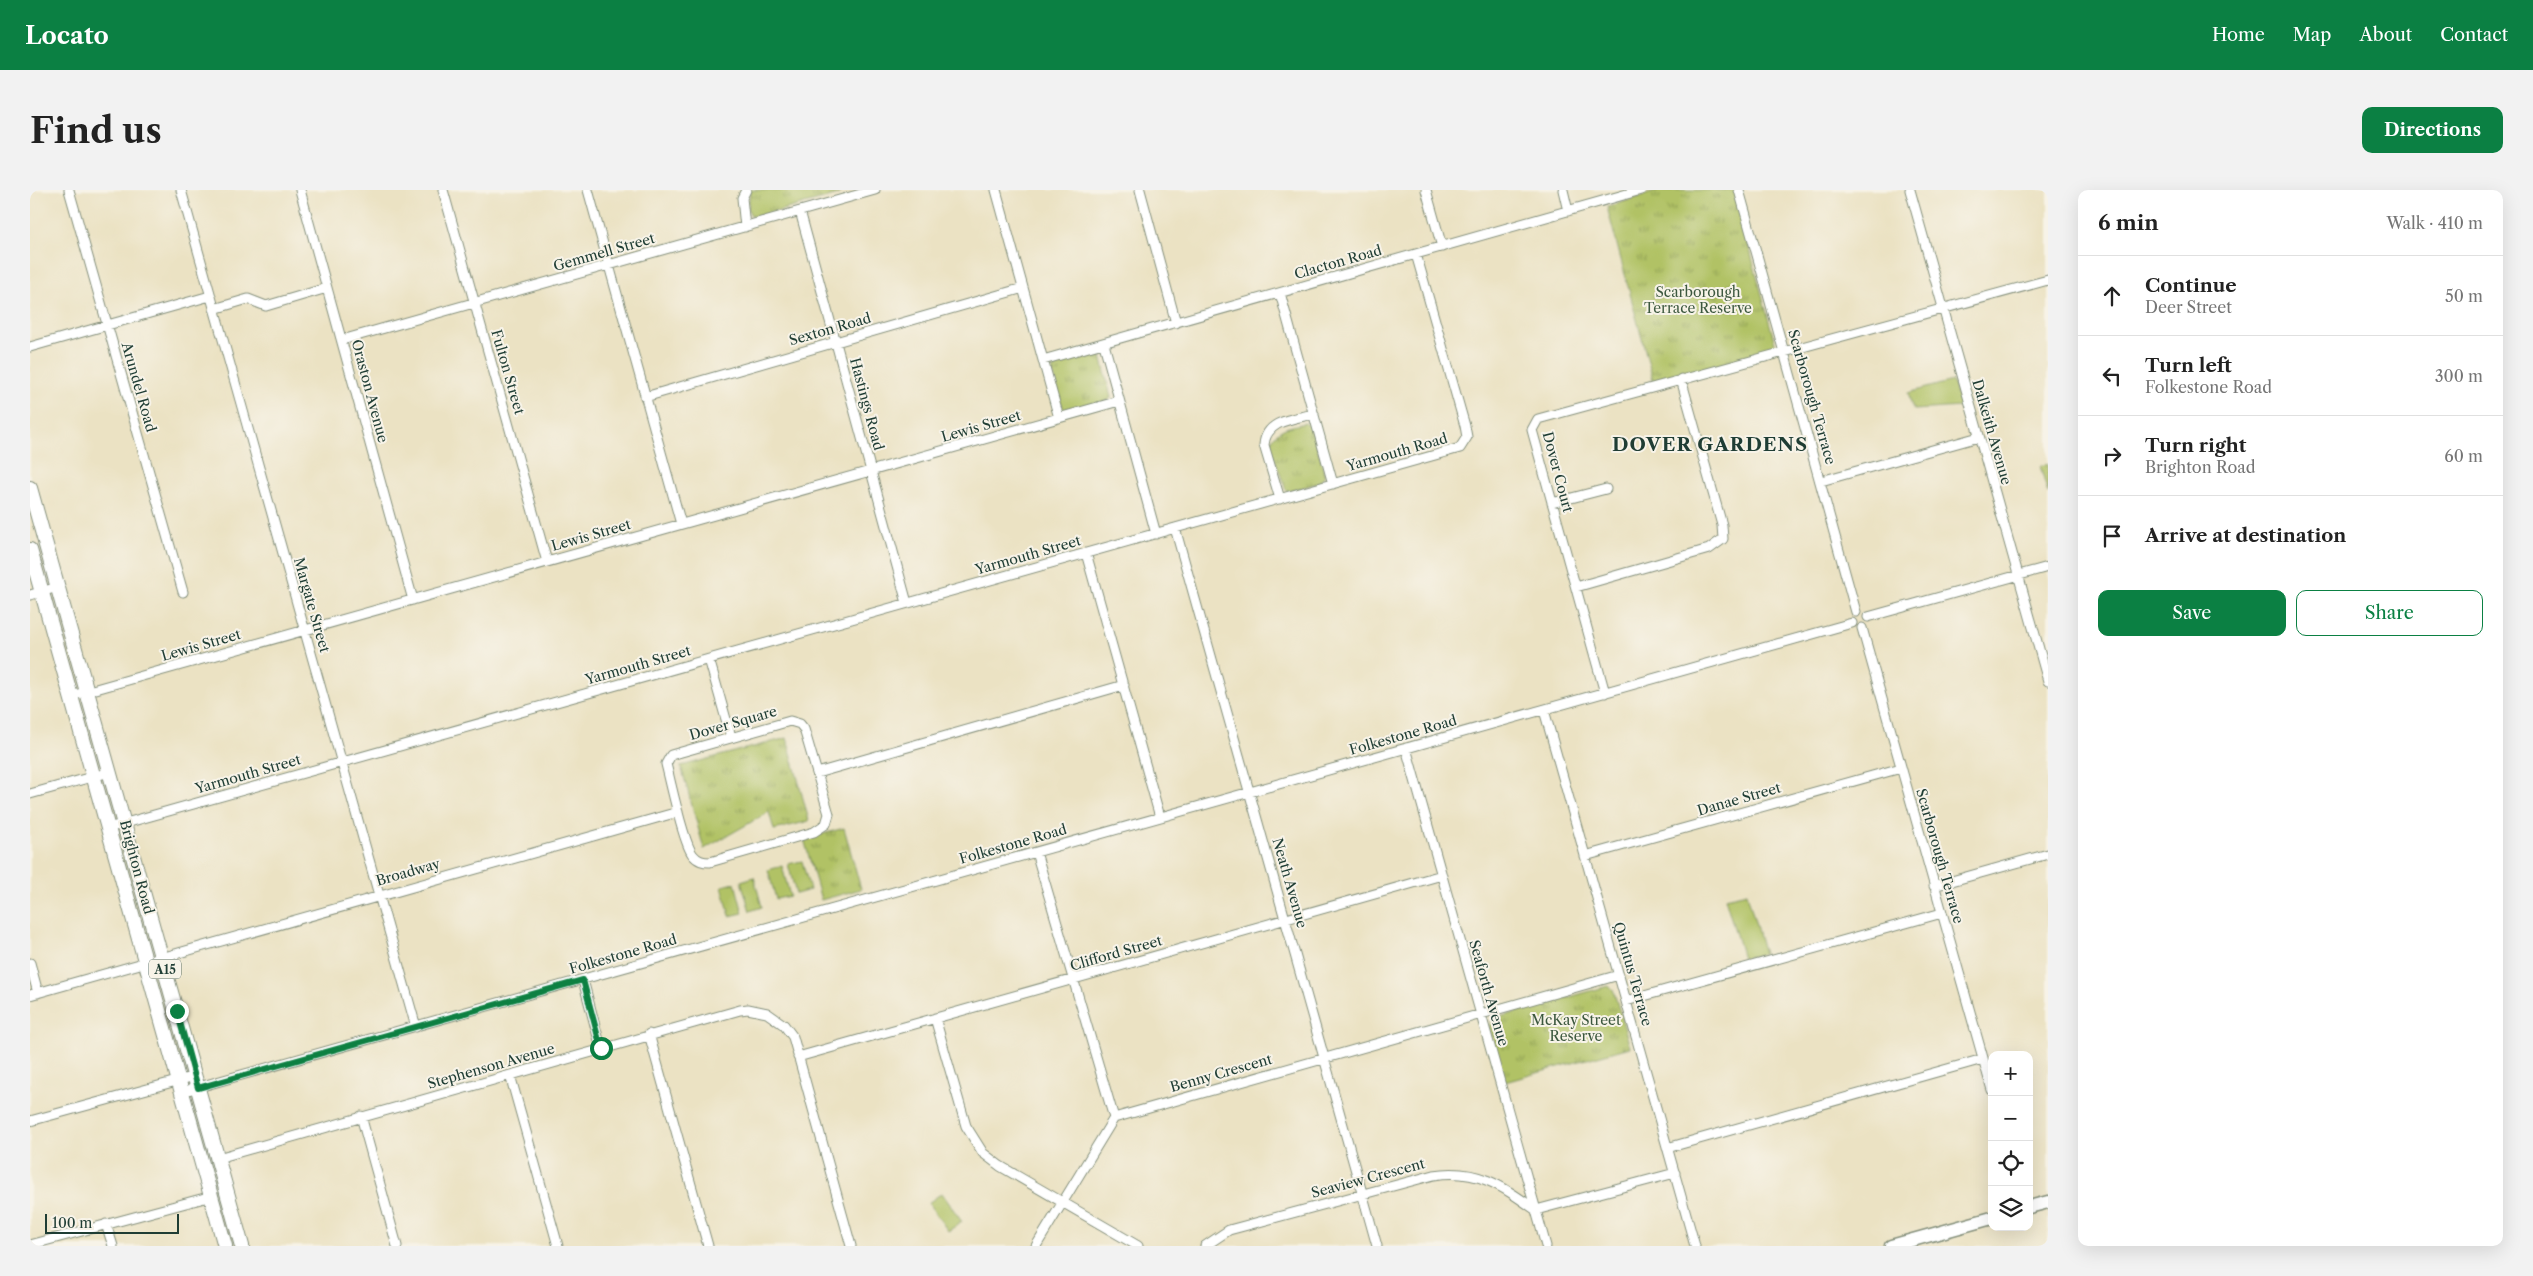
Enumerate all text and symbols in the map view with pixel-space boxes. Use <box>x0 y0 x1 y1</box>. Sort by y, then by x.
text: Locato <box>25 21 109 50</box>
text: Home <box>2212 24 2265 46</box>
text: Map <box>2293 24 2331 46</box>
text: About <box>2359 24 2412 46</box>
text: Contact <box>2440 24 2508 46</box>
button: Directions <box>2362 107 2503 153</box>
text: Find us <box>30 109 162 152</box>
text: 6 min <box>2098 210 2159 235</box>
text: Walk · 410 m <box>2386 213 2483 233</box>
street label: Gemmell Street <box>551 229 657 275</box>
street label: Clacton Road <box>1292 241 1384 283</box>
text: Continue <box>2145 274 2237 297</box>
icon: ahead <box>2098 282 2126 310</box>
park label: Scarborough Terrace Reserve <box>1644 283 1752 317</box>
text: 50 m <box>2445 286 2483 306</box>
text: Deer Street <box>2145 297 2232 317</box>
street label: Sexton Road <box>787 309 874 349</box>
street label: Fulton Street <box>487 327 529 417</box>
street label: Scarborough Terrace <box>1784 327 1840 467</box>
street label: Oraston Avenue <box>348 337 392 445</box>
street label: Arundel Road <box>117 339 161 434</box>
text: Turn left <box>2145 354 2232 377</box>
street label: Hastings Road <box>846 356 888 453</box>
icon: left <box>2098 362 2126 390</box>
text: 300 m <box>2435 366 2483 386</box>
street label: Dalkeith Avenue <box>1968 377 2016 487</box>
text: Folkestone Road <box>2145 377 2272 397</box>
street label: Lewis Street <box>939 406 1023 446</box>
street label: Yarmouth Road <box>1343 429 1450 475</box>
street label: Dover Court <box>1539 430 1577 514</box>
district label: DOVER GARDENS <box>1612 433 1808 456</box>
text: Turn right <box>2145 434 2246 457</box>
icon: right <box>2098 442 2126 470</box>
text: 60 m <box>2444 446 2483 466</box>
text: Brighton Road <box>2145 457 2256 477</box>
street label: Lewis Street <box>549 515 633 555</box>
icon: arrive <box>2098 522 2126 550</box>
text: Arrive at destination <box>2145 524 2346 547</box>
street label: Yarmouth Street <box>972 531 1083 579</box>
street label: Margate Street <box>290 555 334 655</box>
button: Save <box>2098 590 2286 636</box>
button: Share <box>2296 590 2483 636</box>
street label: Lewis Street <box>159 625 243 665</box>
street label: Yarmouth Street <box>582 641 693 689</box>
street label: Dover Square <box>687 702 779 744</box>
street label: Folkestone Road <box>1347 711 1459 759</box>
street label: Yarmouth Street <box>192 750 303 798</box>
street label: Danae Street <box>1695 778 1783 820</box>
street label: Scarborough Terrace <box>1912 786 1968 926</box>
street label: Brighton Road <box>116 818 158 916</box>
street label: Folkestone Road <box>957 820 1069 868</box>
street label: Neath Avenue <box>1269 836 1312 930</box>
street label: Broadway <box>374 854 442 890</box>
street label: Quintus Terrace <box>1610 920 1657 1028</box>
street label: Folkestone Road <box>567 930 679 978</box>
street label: Clifford Street <box>1068 931 1164 975</box>
street label: Seaforth Avenue <box>1465 938 1513 1048</box>
road number: A15 <box>149 960 181 979</box>
route end <box>166 1000 189 1023</box>
park label: McKay Street Reserve <box>1531 1011 1621 1045</box>
route start <box>590 1037 613 1060</box>
street label: Stephenson Avenue <box>425 1039 557 1093</box>
street label: Benny Crescent <box>1168 1050 1274 1096</box>
map controls <box>1988 1051 2033 1231</box>
button: + <box>1988 1051 2033 1096</box>
button: − <box>1988 1096 2033 1141</box>
button: locate <box>1988 1141 2033 1186</box>
street label: Seaview Crescent <box>1309 1154 1427 1202</box>
button: layers <box>1988 1186 2033 1231</box>
scale bar <box>45 1211 179 1234</box>
text: 100 m <box>52 1214 92 1232</box>

